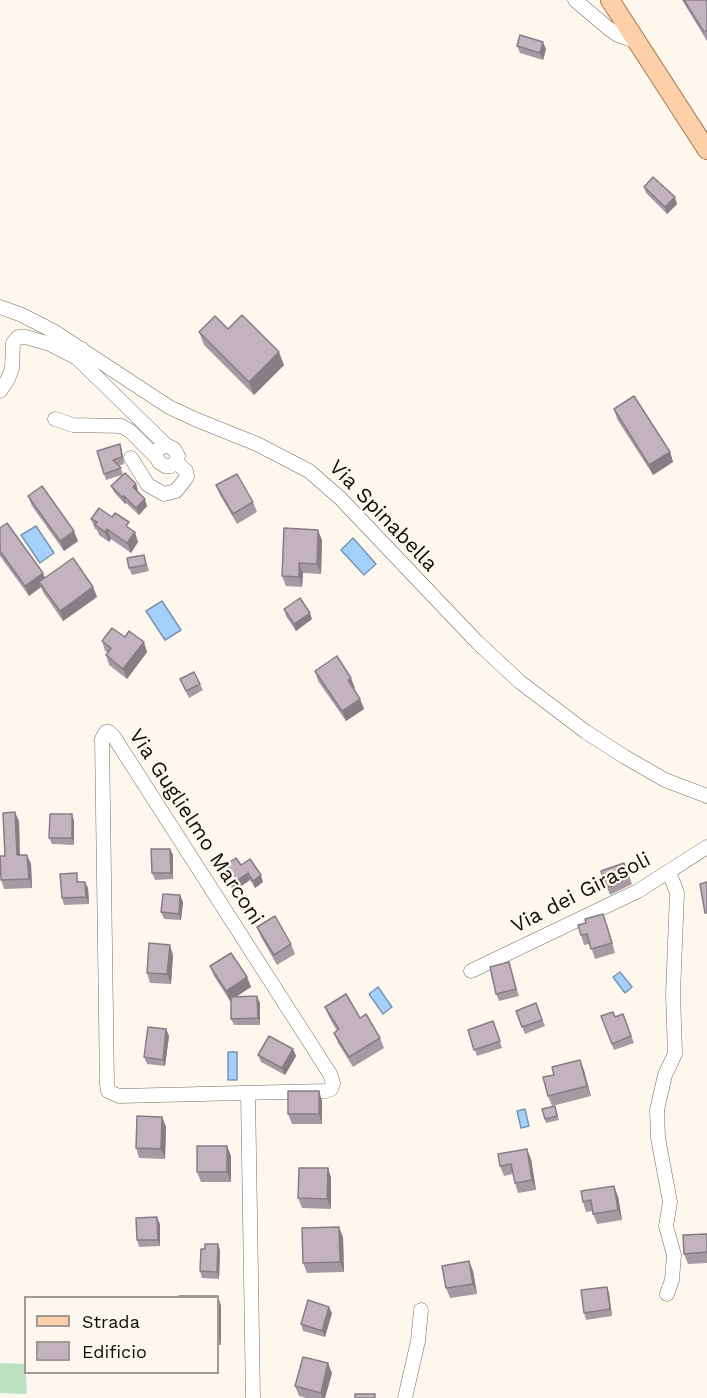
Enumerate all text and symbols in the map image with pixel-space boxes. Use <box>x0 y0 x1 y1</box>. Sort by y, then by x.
street label: Via Spinabella <box>323 455 443 577</box>
street label: Via Guglielmo Marconi <box>123 724 269 930</box>
street label: Via dei Girasoli <box>507 847 655 939</box>
legend <box>24 1296 219 1374</box>
text: Strada <box>82 1311 140 1332</box>
text: Edificio <box>82 1341 147 1362</box>

